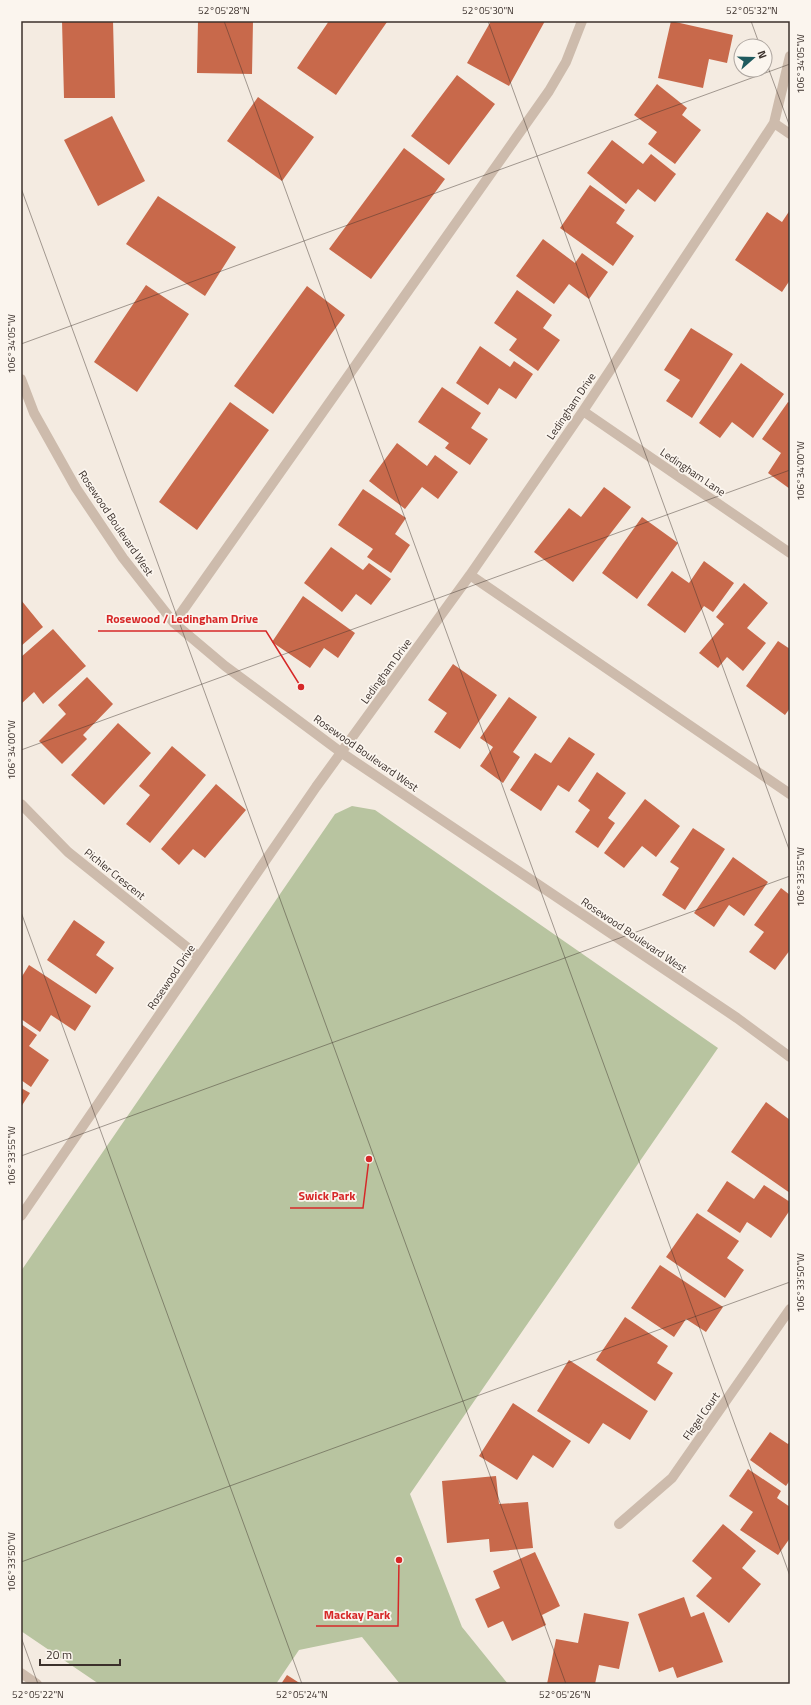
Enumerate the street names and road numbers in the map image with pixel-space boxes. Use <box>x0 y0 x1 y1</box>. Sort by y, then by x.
street label: Ledingham Drive <box>543 369 600 443</box>
street label: Ledingham Lane <box>657 444 729 500</box>
street label: Rosewood Boulevard West <box>75 467 157 579</box>
street label: Ledingham Drive <box>357 635 416 707</box>
street label: Rosewood Boulevard West <box>310 711 422 795</box>
street label: Pichler Crescent <box>81 844 149 904</box>
street label: Rosewood Boulevard West <box>578 894 690 976</box>
street label: Rosewood Drive <box>143 941 199 1013</box>
street label: Flegel Court <box>679 1389 723 1443</box>

